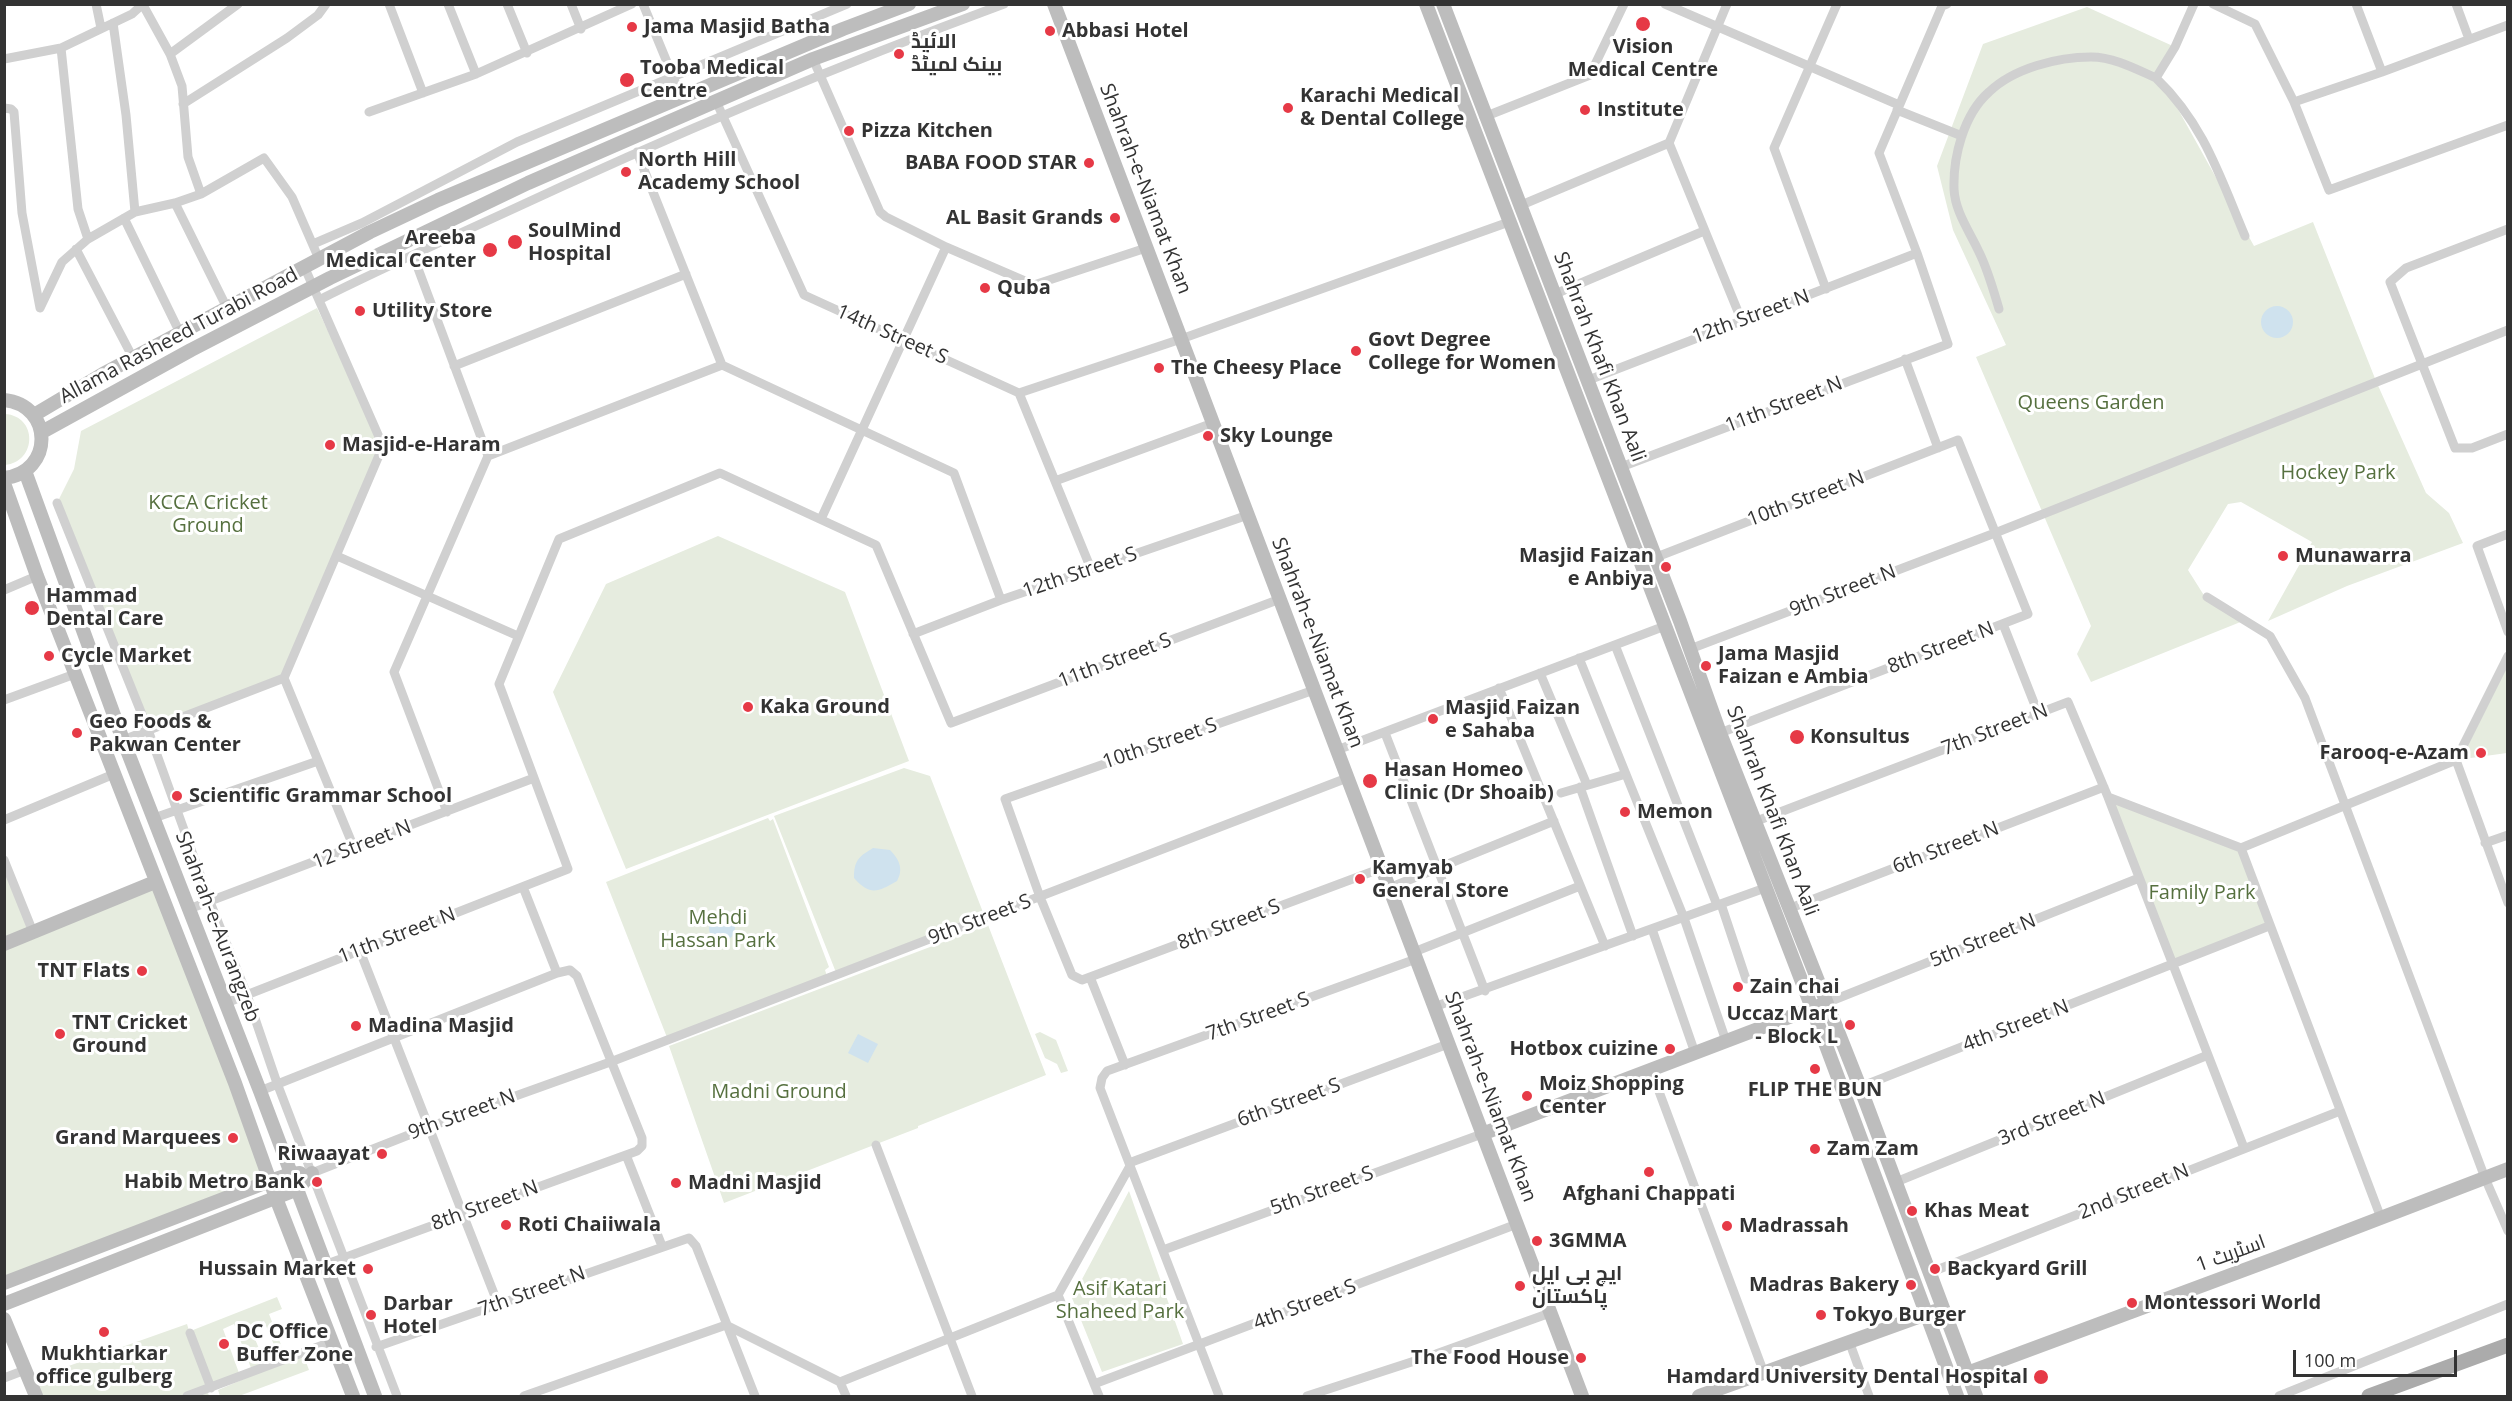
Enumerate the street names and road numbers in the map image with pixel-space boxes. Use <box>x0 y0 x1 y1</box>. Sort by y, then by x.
street label: Shahrah-e-Niamat Khan <box>1094 80 1196 298</box>
street label: Shahrah Khafi Khan Aali <box>1548 249 1650 465</box>
street label: Allama Rasheed Turabi Road <box>56 263 302 409</box>
street label: 12th Street N <box>1689 285 1813 349</box>
street label: 14th Street S <box>833 300 951 370</box>
street label: 11th Street N <box>1722 372 1846 438</box>
street label: 10th Street N <box>1744 466 1868 532</box>
street label: Shahrah-e-Niamat Khan <box>1266 534 1368 752</box>
street label: 12th Street S <box>1020 542 1140 604</box>
street label: 9th Street N <box>1786 560 1900 622</box>
street label: 8th Street N <box>1884 617 1998 679</box>
street label: 11th Street S <box>1055 628 1175 694</box>
street label: 7th Street N <box>1938 699 2052 761</box>
street label: Shahrah Khafi Khan Aali <box>1721 703 1823 919</box>
street label: 10th Street S <box>1100 713 1220 775</box>
street label: 12 Street N <box>309 815 415 875</box>
street label: 6th Street N <box>1889 817 2003 879</box>
street label: Shahrah-e-Aurangzeb <box>170 828 264 1026</box>
street label: 9th Street S <box>925 889 1035 951</box>
street label: 8th Street S <box>1174 894 1284 956</box>
street label: 11th Street N <box>335 903 459 969</box>
street label: 5th Street N <box>1927 909 2039 973</box>
street label: 7th Street S <box>1203 987 1313 1047</box>
street label: Shahrah-e-Niamat Khan <box>1439 988 1541 1206</box>
street label: 4th Street N <box>1959 995 2073 1057</box>
street label: 6th Street S <box>1234 1073 1344 1133</box>
street label: 9th Street N <box>405 1085 519 1145</box>
street label: 3rd Street N <box>1995 1087 2109 1151</box>
street label: 2nd Street N <box>2075 1159 2193 1225</box>
street label: 5th Street S <box>1267 1161 1377 1221</box>
street label: 8th Street N <box>428 1176 542 1236</box>
street label: اسٹریٹ 1 <box>2193 1230 2269 1278</box>
street label: 7th Street N <box>475 1262 589 1322</box>
street label: 4th Street S <box>1250 1274 1360 1336</box>

